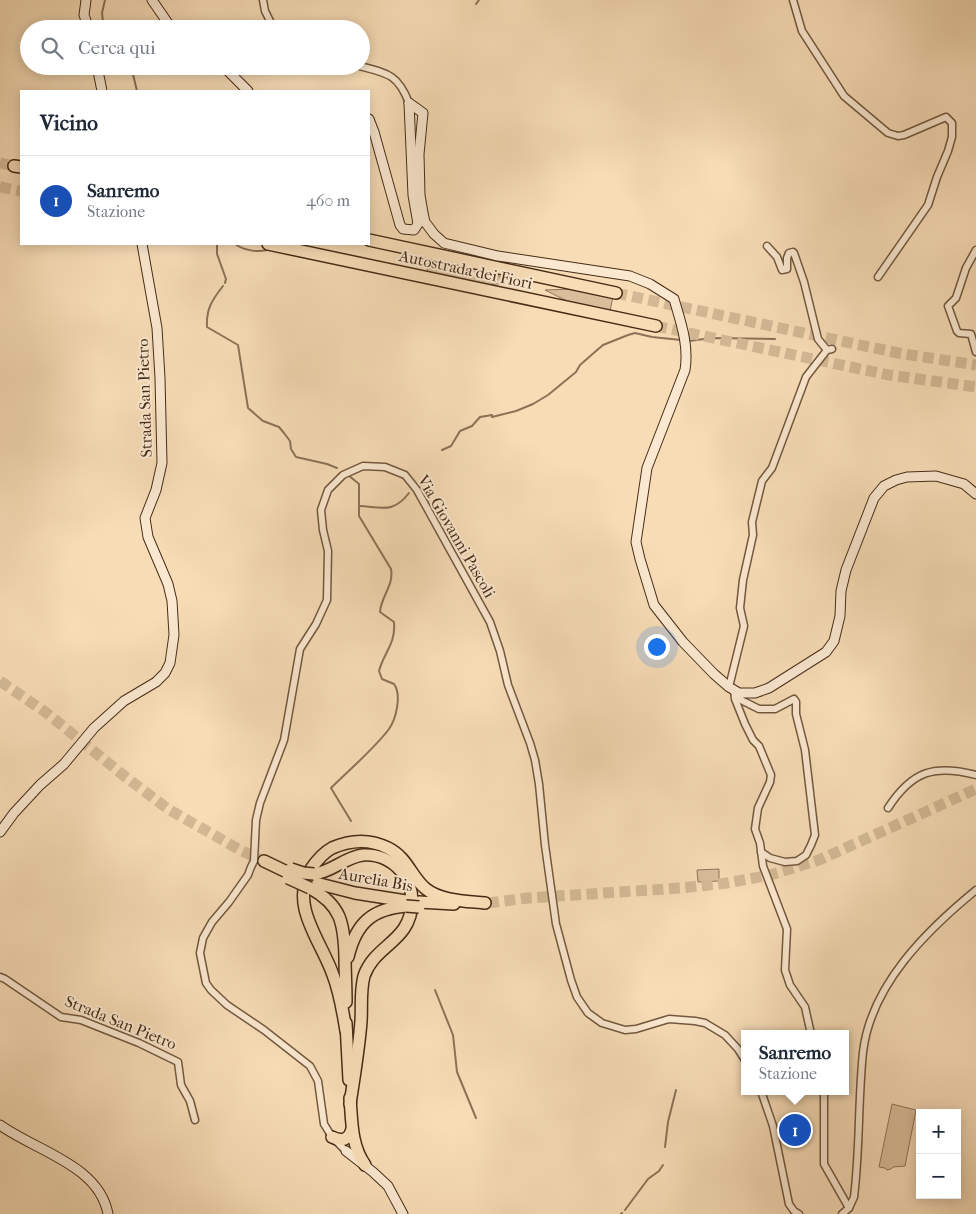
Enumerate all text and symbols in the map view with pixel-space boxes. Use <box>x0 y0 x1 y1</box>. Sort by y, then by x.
search box <box>20 20 370 75</box>
icon: search <box>38 34 66 62</box>
text: Cerca qui <box>78 37 156 59</box>
text: Vicino <box>40 111 98 135</box>
text: Sanremo <box>87 180 159 202</box>
text: 1 <box>53 191 59 210</box>
text: 460 m <box>306 191 350 210</box>
text: Stazione <box>87 202 145 221</box>
street label: Autostrada dei Fiori <box>396 246 535 293</box>
street label: Strada San Pietro <box>133 338 156 458</box>
street label: Via Giovanni Pascoli <box>413 471 500 601</box>
your location <box>644 634 670 660</box>
street label: Aurelia Bis <box>336 863 415 895</box>
street label: Strada San Pietro <box>62 991 179 1054</box>
popup <box>741 1030 849 1095</box>
text: Sanremo <box>759 1042 831 1064</box>
text: Stazione <box>759 1064 817 1083</box>
map controls <box>916 1109 961 1199</box>
button: + <box>916 1109 961 1154</box>
pin: 1 <box>779 1111 811 1149</box>
button: − <box>916 1154 961 1199</box>

